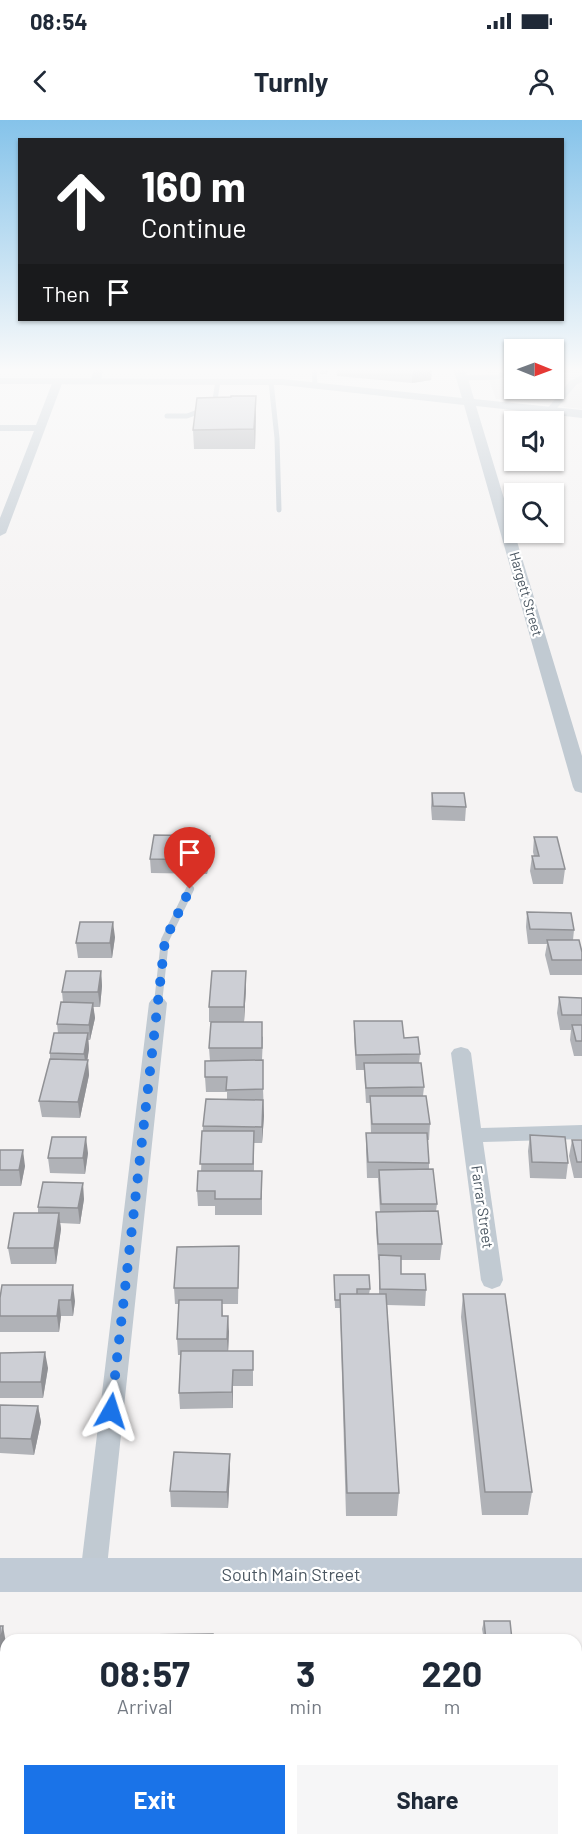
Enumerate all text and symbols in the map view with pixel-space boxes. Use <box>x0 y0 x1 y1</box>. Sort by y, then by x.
text: 08:54 <box>30 8 88 34</box>
icon: back <box>24 65 57 98</box>
text: Turnly <box>254 65 328 97</box>
icon: person <box>525 65 558 98</box>
text: 160 m <box>141 160 246 210</box>
icon: ahead <box>42 162 120 240</box>
text: Continue <box>141 211 247 243</box>
icon: arrive <box>102 276 135 309</box>
text: Then <box>42 280 90 306</box>
north arrow <box>504 339 564 399</box>
map controls <box>504 339 564 543</box>
button: sound <box>504 411 564 471</box>
button: search <box>504 483 564 543</box>
street label: Hargett Street <box>506 550 547 638</box>
pin <box>164 827 215 889</box>
icon: arrive <box>173 836 206 869</box>
street label: Farrar Street <box>468 1164 498 1250</box>
position arrow <box>79 1379 143 1443</box>
street label: South Main Street <box>222 1563 360 1585</box>
text: 08:57 <box>100 1651 190 1694</box>
text: 3 <box>296 1651 315 1694</box>
text: 220 <box>422 1651 482 1694</box>
text: Arrival <box>117 1694 173 1718</box>
text: min <box>290 1694 322 1718</box>
text: m <box>444 1694 460 1718</box>
button: Exit <box>24 1765 285 1834</box>
button: Share <box>297 1765 558 1834</box>

